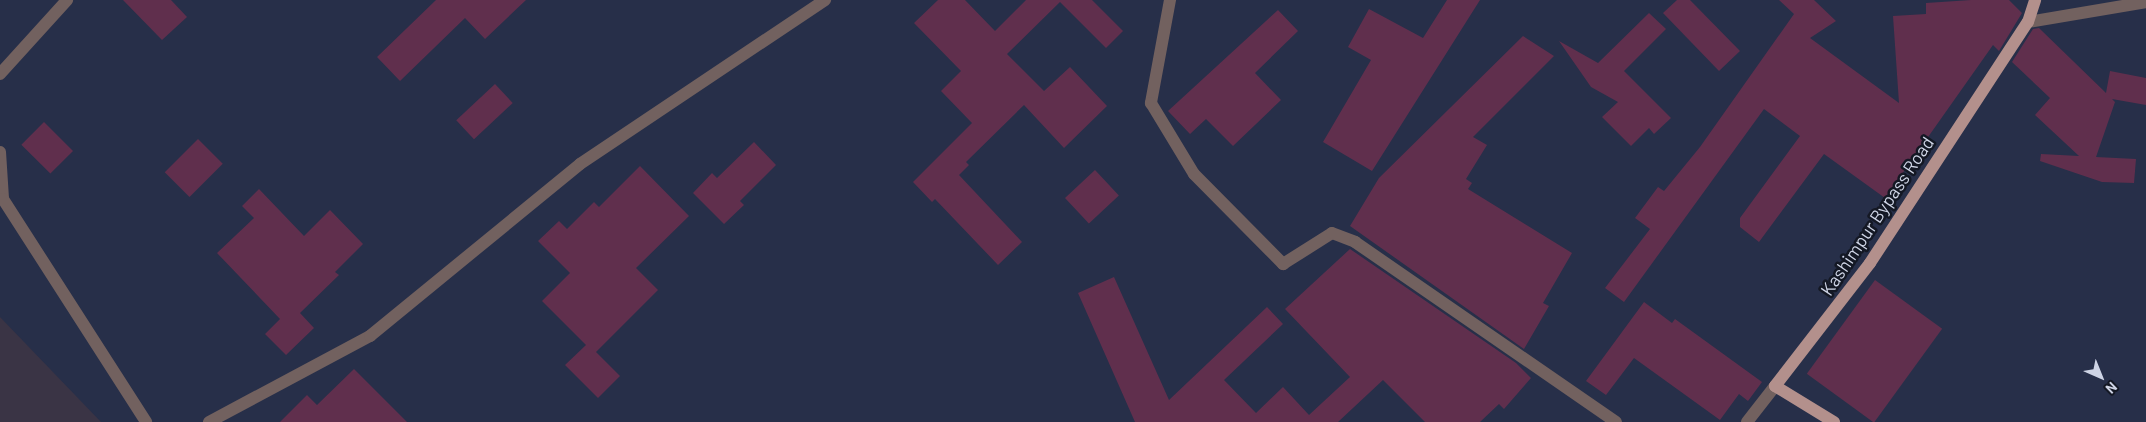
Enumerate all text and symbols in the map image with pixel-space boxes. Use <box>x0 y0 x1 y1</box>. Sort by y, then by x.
street label: Kashimpur Bypass Road <box>1816 133 1938 299</box>
north arrow <box>2076 352 2126 402</box>
text: N <box>2103 379 2121 397</box>

